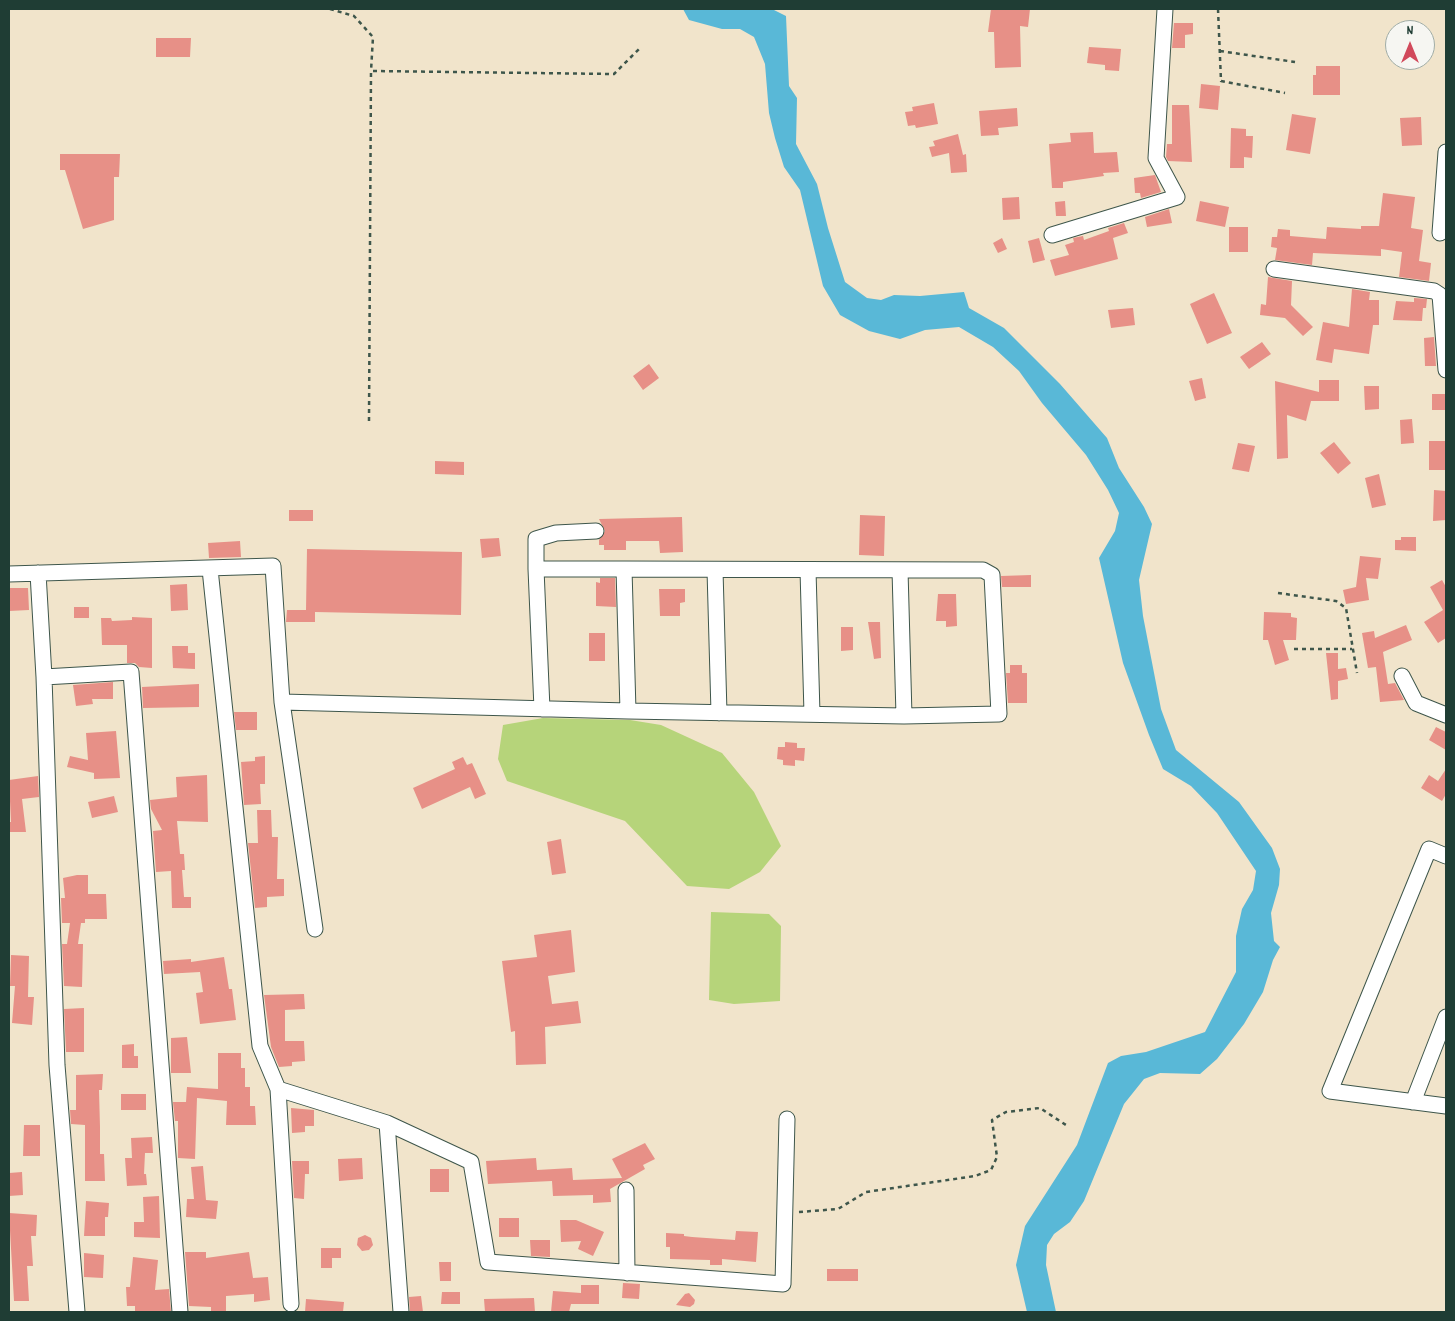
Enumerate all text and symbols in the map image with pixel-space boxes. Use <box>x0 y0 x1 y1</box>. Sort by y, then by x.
north arrow <box>1385 20 1435 70</box>
text: N <box>1407 21 1413 41</box>

